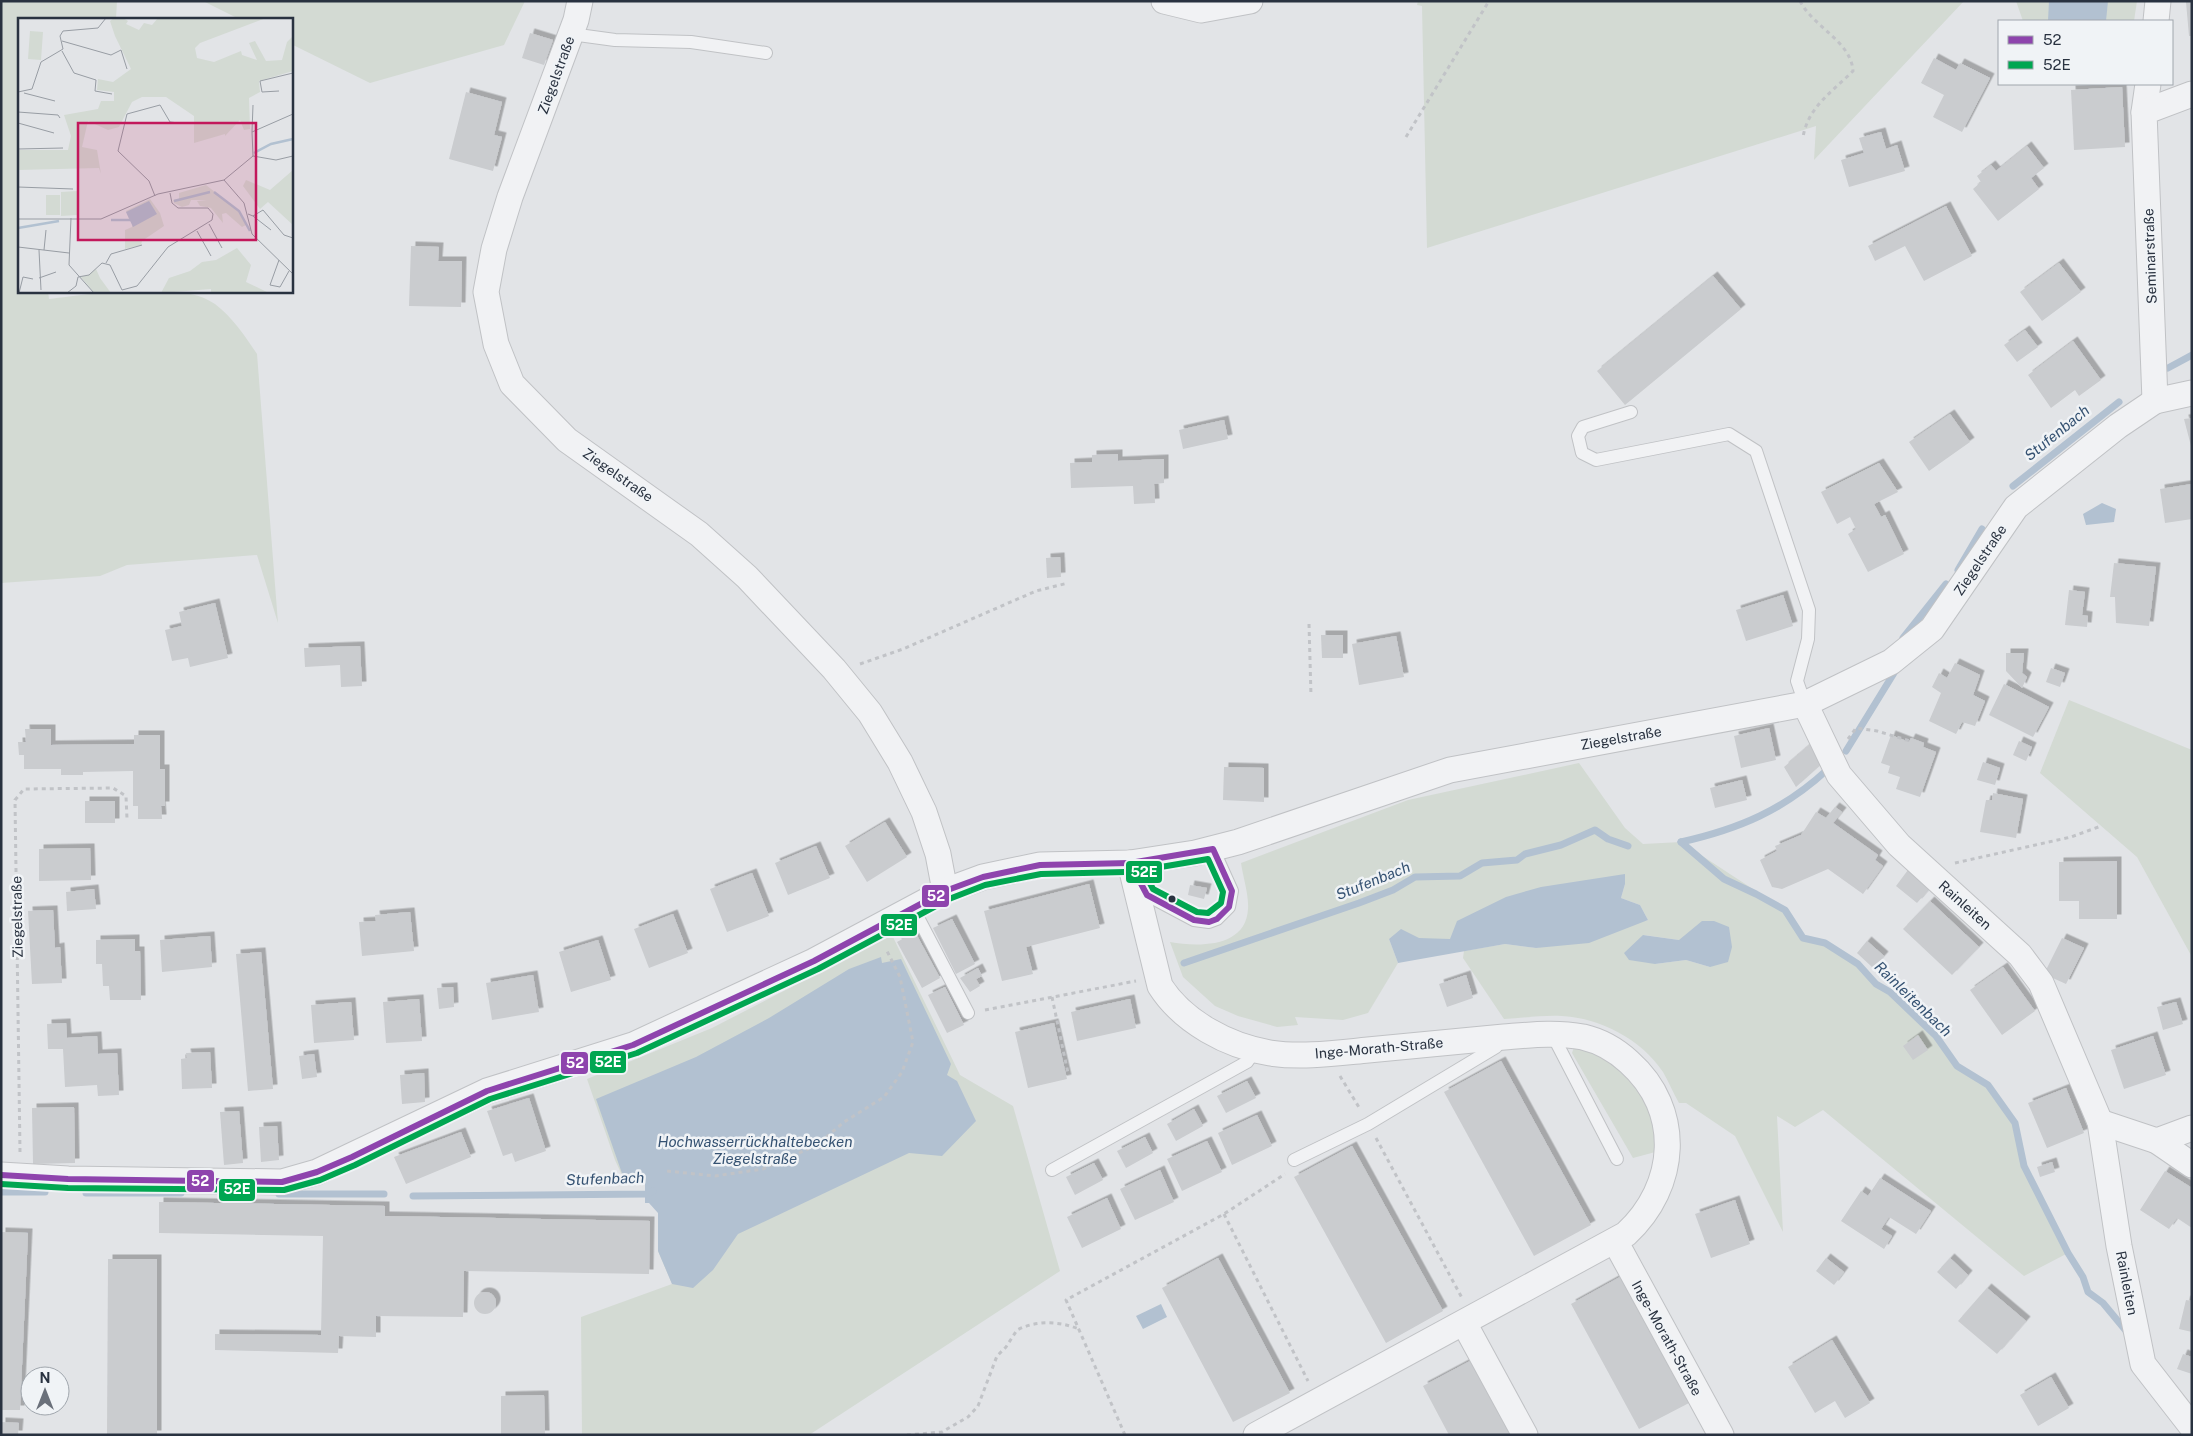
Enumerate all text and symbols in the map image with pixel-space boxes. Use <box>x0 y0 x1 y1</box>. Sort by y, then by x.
inset map <box>18 18 292 292</box>
legend <box>1998 20 2173 85</box>
text: 52 <box>2043 31 2062 48</box>
street label: Ziegelstraße <box>534 34 578 116</box>
text: 52E <box>2043 56 2071 73</box>
street label: Seminarstraße <box>2140 208 2160 304</box>
water label: Stufenbach <box>2021 401 2093 464</box>
street label: Ziegelstraße <box>580 445 656 505</box>
street label: Ziegelstraße <box>1950 521 2010 598</box>
street label: Ziegelstraße <box>1579 723 1663 753</box>
water label: Stufenbach <box>1333 858 1412 903</box>
line badge: 52E <box>1125 860 1163 884</box>
text: 52E <box>1130 864 1158 880</box>
street label: Ziegelstraße <box>8 876 26 958</box>
street label: Rainleiten <box>1935 877 1995 933</box>
line badge: 52 <box>921 884 950 908</box>
text: 52 <box>927 888 945 904</box>
unlabelled marker <box>1167 894 1177 904</box>
line badge: 52E <box>880 913 918 937</box>
text: 52E <box>885 917 913 933</box>
water label: Rainleitenbach <box>1871 958 1955 1040</box>
street label: Inge-Morath-Straße <box>1314 1034 1444 1062</box>
line badge: 52E <box>589 1050 627 1074</box>
line badge: 52 <box>560 1051 589 1075</box>
text: 52E <box>594 1054 622 1070</box>
text: 52 <box>566 1055 584 1071</box>
water label: Hochwasserrückhaltebecken Ziegelstraße <box>657 1133 853 1167</box>
line badge: 52 <box>186 1169 215 1193</box>
water label: Stufenbach <box>565 1169 644 1188</box>
text: 52 <box>191 1173 209 1189</box>
line badge: 52E <box>218 1178 256 1202</box>
text: 52E <box>223 1181 251 1197</box>
street label: Rainleiten <box>2113 1249 2141 1317</box>
street label: Inge-Morath-Straße <box>1629 1278 1705 1398</box>
north arrow <box>20 1366 70 1416</box>
text: N <box>40 1370 50 1386</box>

